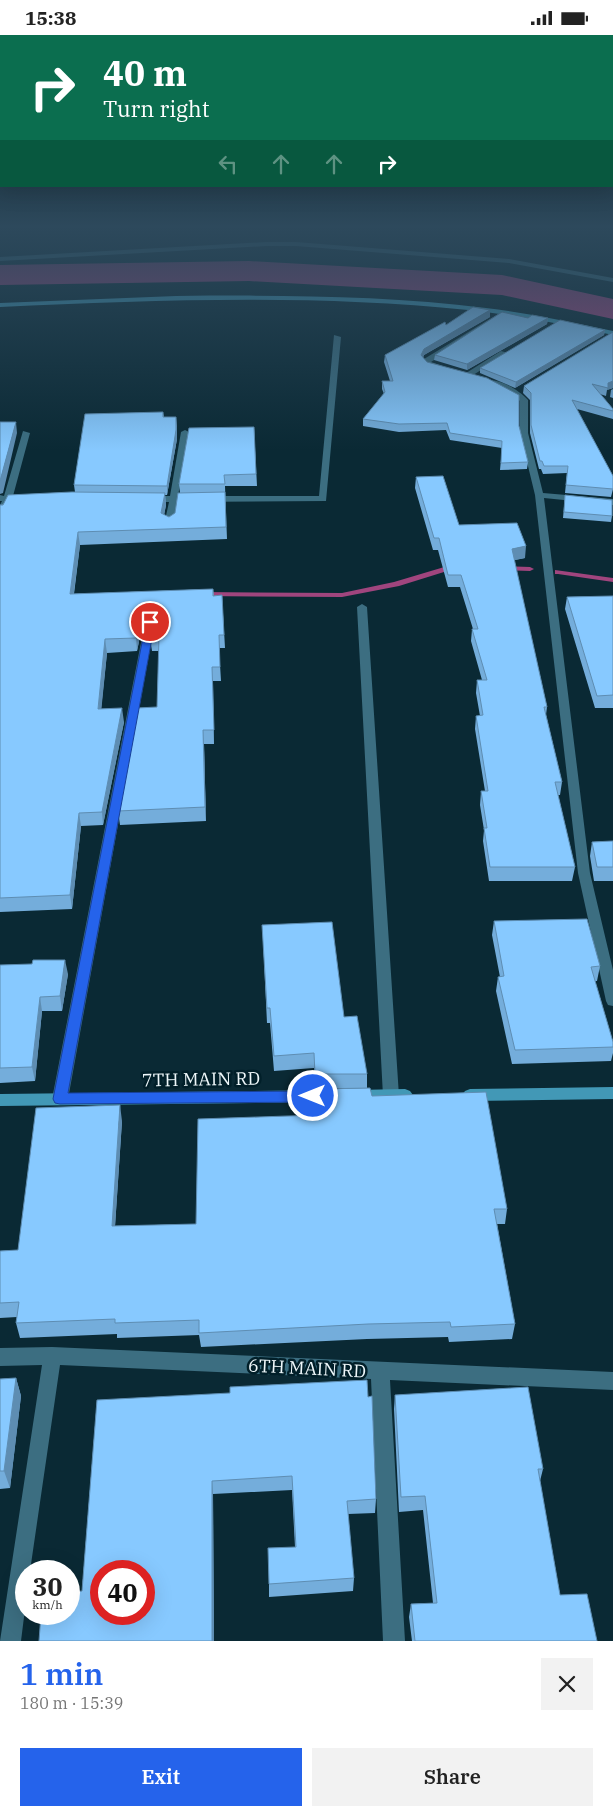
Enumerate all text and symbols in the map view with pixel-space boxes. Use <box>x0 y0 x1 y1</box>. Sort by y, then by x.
text: 15:38 <box>25 6 76 30</box>
text: 40 m <box>103 50 187 96</box>
icon: right <box>20 55 85 120</box>
text: Turn right <box>103 94 210 123</box>
icon: left <box>214 150 242 178</box>
icon: ahead <box>267 150 295 178</box>
icon: ahead <box>320 150 348 178</box>
icon: right <box>373 150 401 178</box>
pin <box>129 601 171 643</box>
icon: arrive <box>136 608 164 636</box>
street label: 7TH MAIN RD <box>142 1066 260 1092</box>
position arrow <box>286 1069 338 1121</box>
street label: 6TH MAIN RD <box>247 1353 367 1383</box>
speed limit sign: 40 <box>90 1560 155 1625</box>
text: 30 <box>32 1570 63 1603</box>
text: km/h <box>32 1597 63 1612</box>
text: 1 min <box>20 1654 103 1693</box>
button: close <box>541 1658 593 1710</box>
text: 180 m · 15:39 <box>20 1693 123 1713</box>
button: Exit <box>20 1748 302 1806</box>
button: Share <box>312 1748 593 1806</box>

